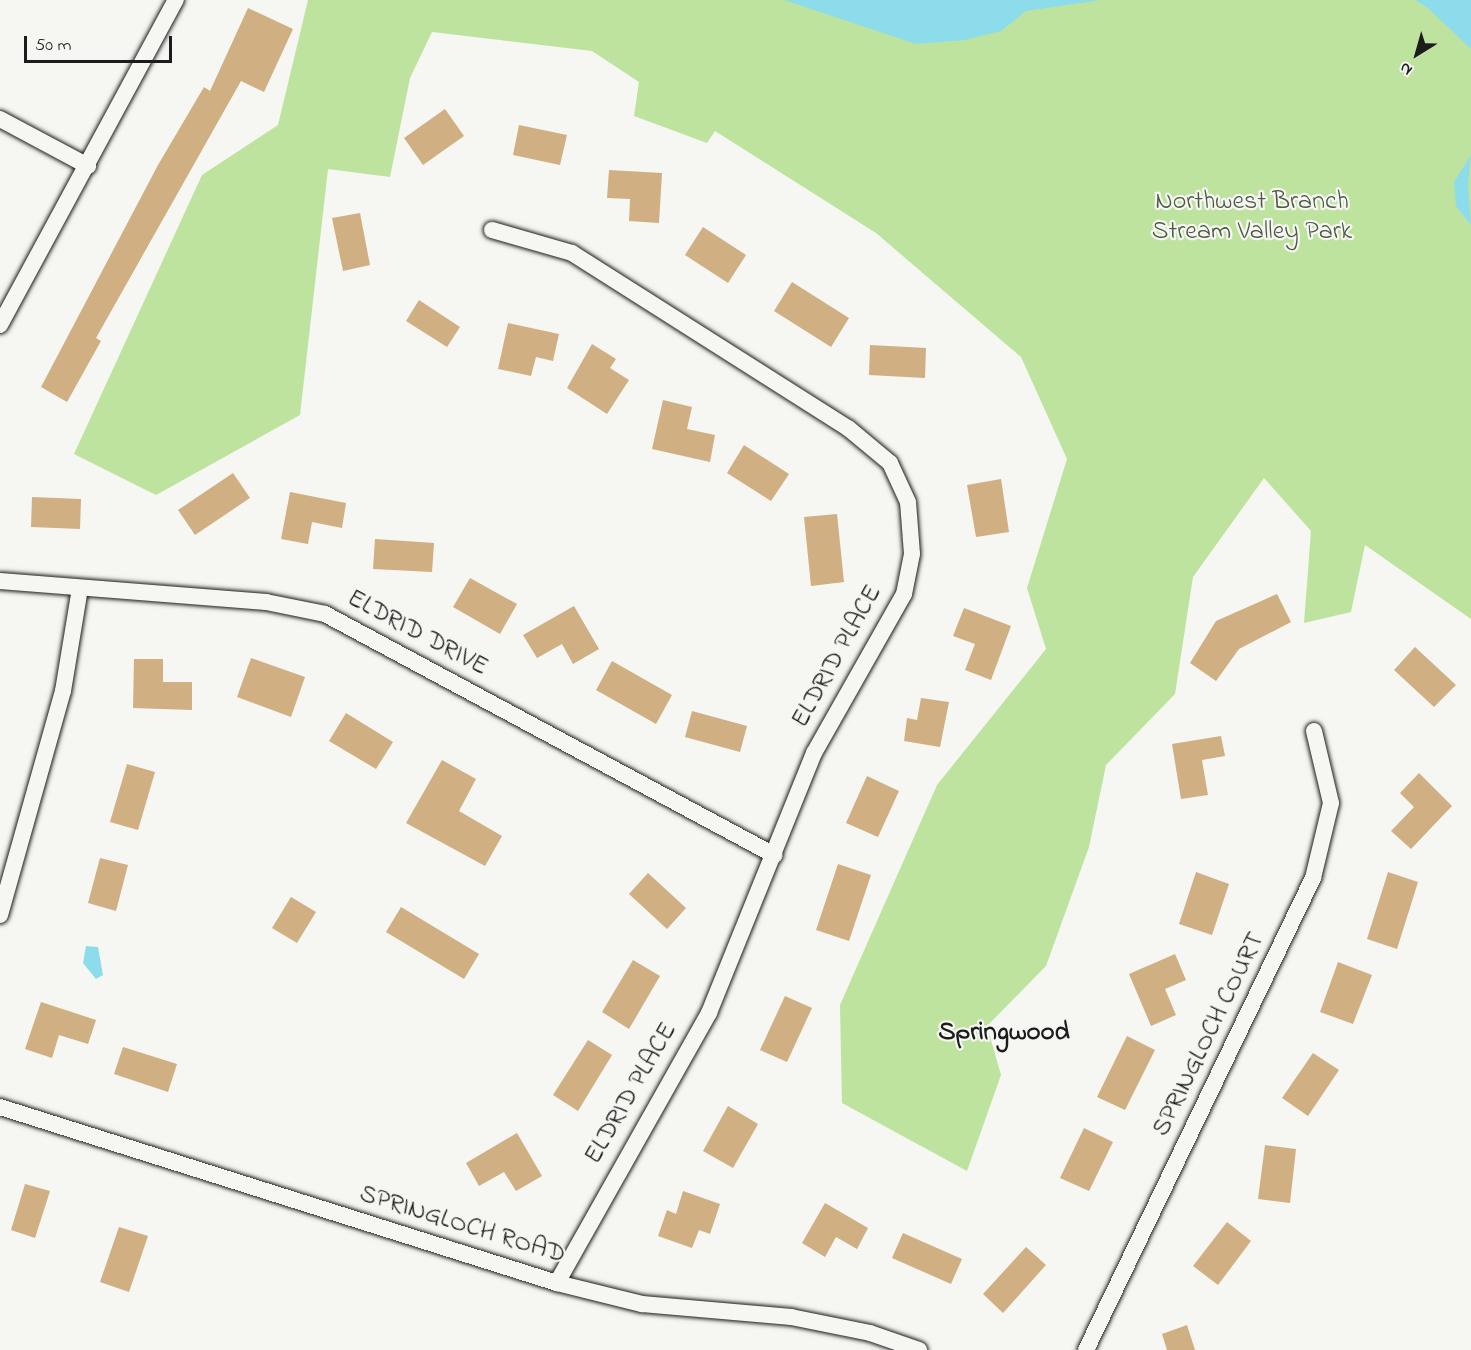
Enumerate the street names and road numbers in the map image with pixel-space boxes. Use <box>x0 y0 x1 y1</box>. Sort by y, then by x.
street label: ELDRID PLACE <box>786 580 890 734</box>
street label: ELDRID DRIVE <box>341 584 493 684</box>
street label: SPRINGLOCH COURT <box>1147 928 1273 1142</box>
street label: ELDRID PLACE <box>579 1018 685 1170</box>
street label: SPRINGLOCH ROAD <box>355 1180 569 1272</box>

